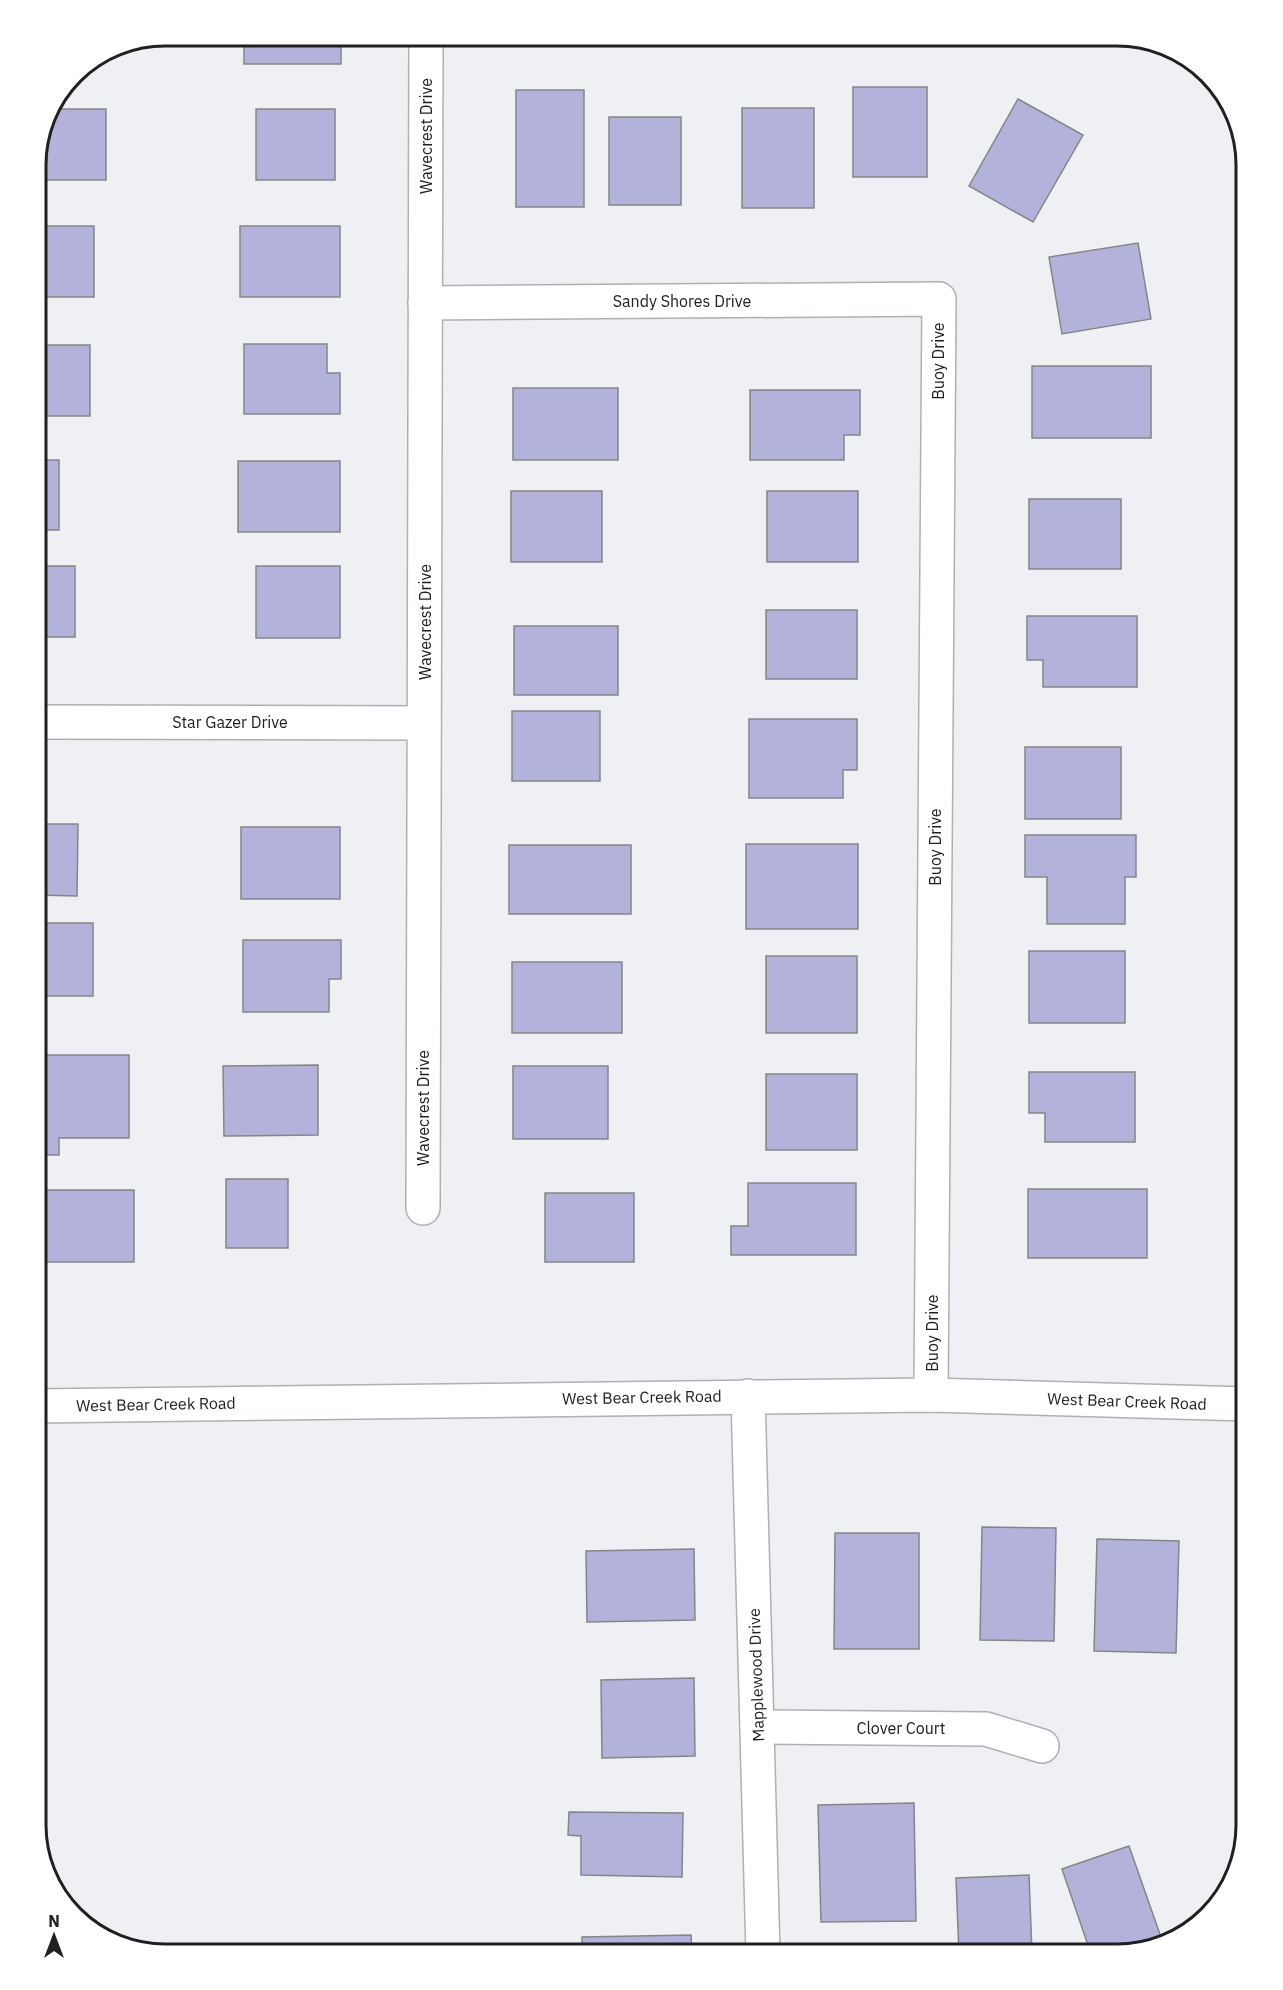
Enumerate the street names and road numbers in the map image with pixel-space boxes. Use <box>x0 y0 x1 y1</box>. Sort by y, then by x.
street label: Wavecrest Drive <box>416 78 436 194</box>
street label: Sandy Shores Drive <box>613 291 752 311</box>
street label: Buoy Drive <box>928 322 948 400</box>
street label: Wavecrest Drive <box>415 564 435 680</box>
street label: Star Gazer Drive <box>172 712 288 732</box>
street label: Buoy Drive <box>925 808 945 886</box>
street label: Wavecrest Drive <box>413 1050 433 1166</box>
street label: Buoy Drive <box>922 1294 942 1372</box>
street label: West Bear Creek Road <box>562 1386 722 1408</box>
street label: West Bear Creek Road <box>1047 1388 1207 1414</box>
street label: West Bear Creek Road <box>76 1393 236 1415</box>
street label: Mapplewood Drive <box>744 1608 768 1742</box>
street label: Clover Court <box>857 1718 945 1738</box>

